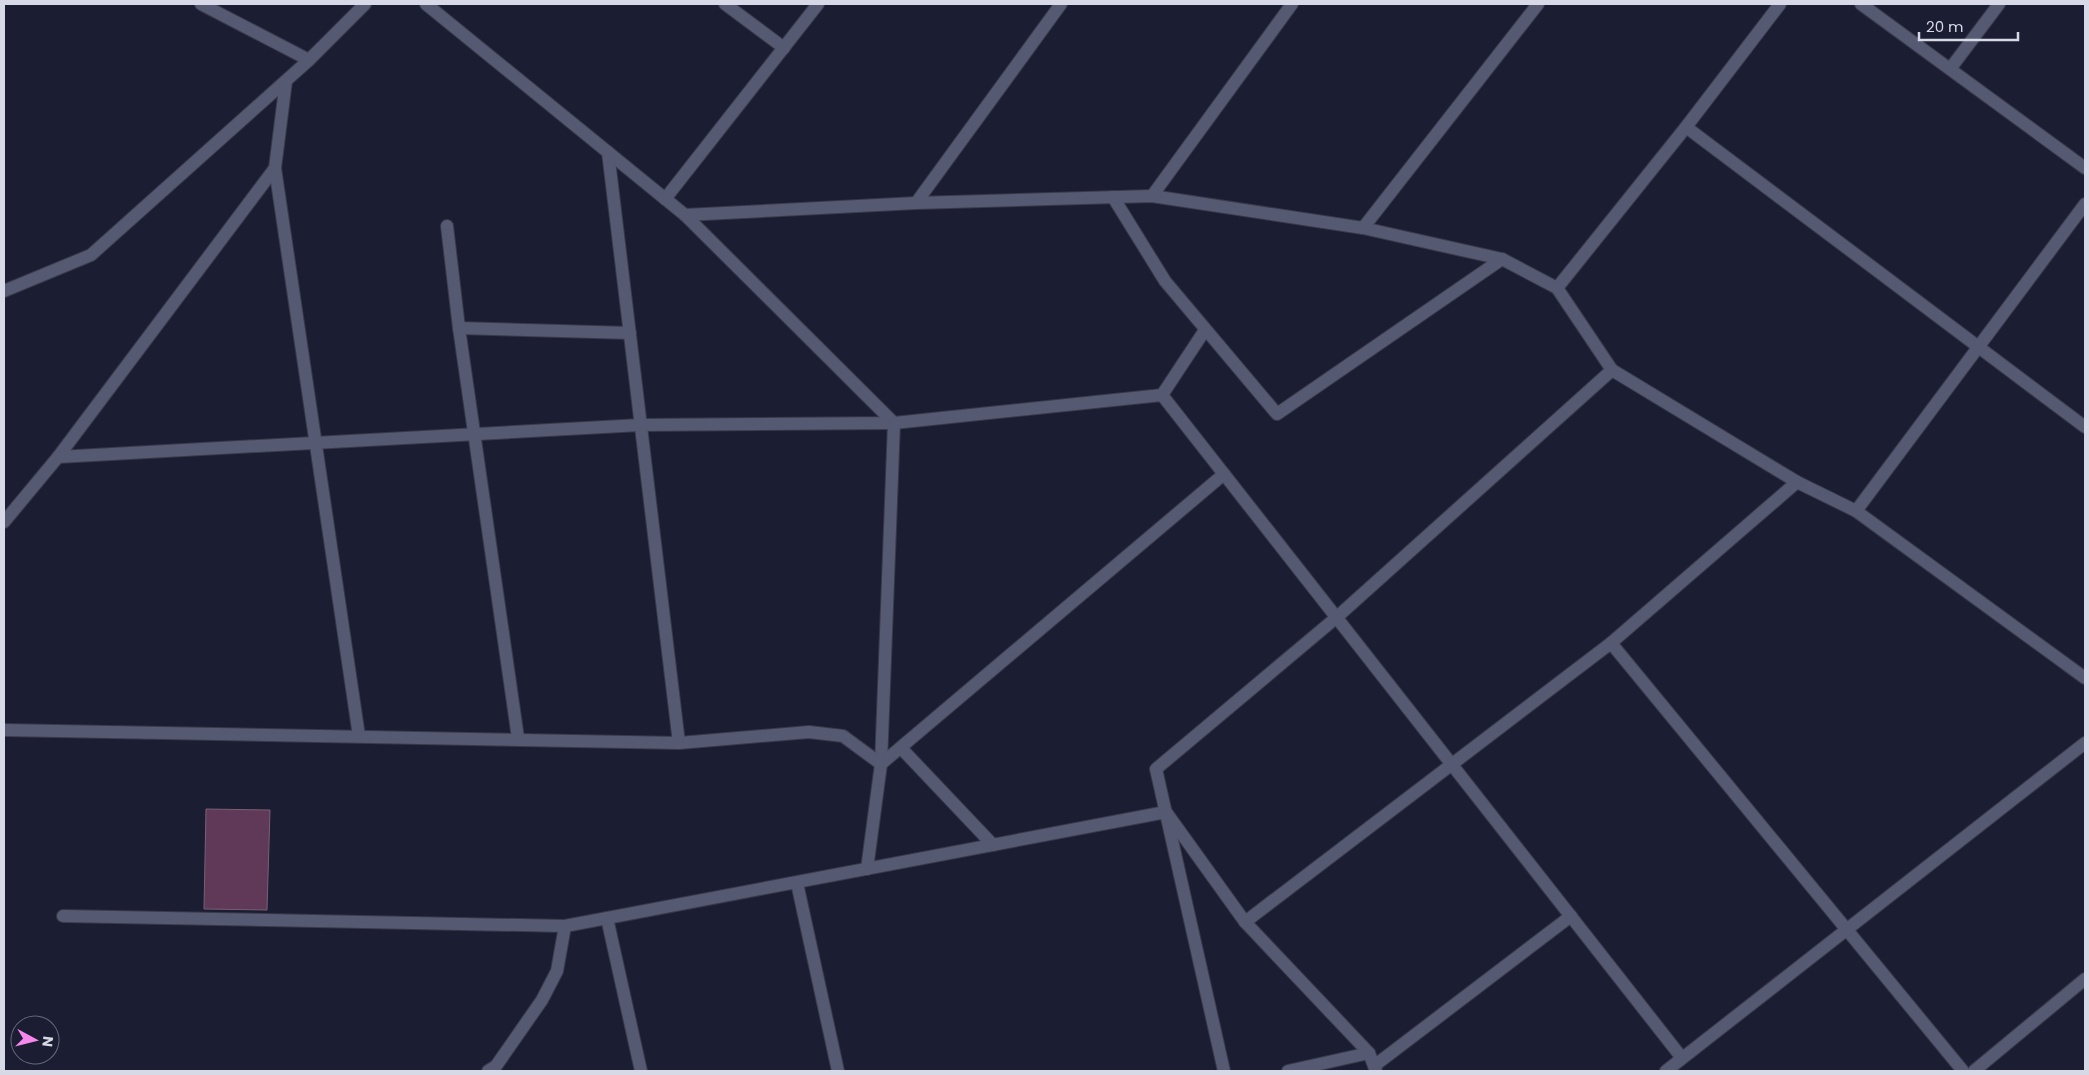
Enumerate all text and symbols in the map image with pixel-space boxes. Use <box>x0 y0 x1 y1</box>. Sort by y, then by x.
scale bar <box>1919 10 2018 42</box>
text: 20 m <box>1926 16 1964 37</box>
north arrow <box>10 1015 60 1065</box>
text: N <box>37 1035 58 1048</box>

